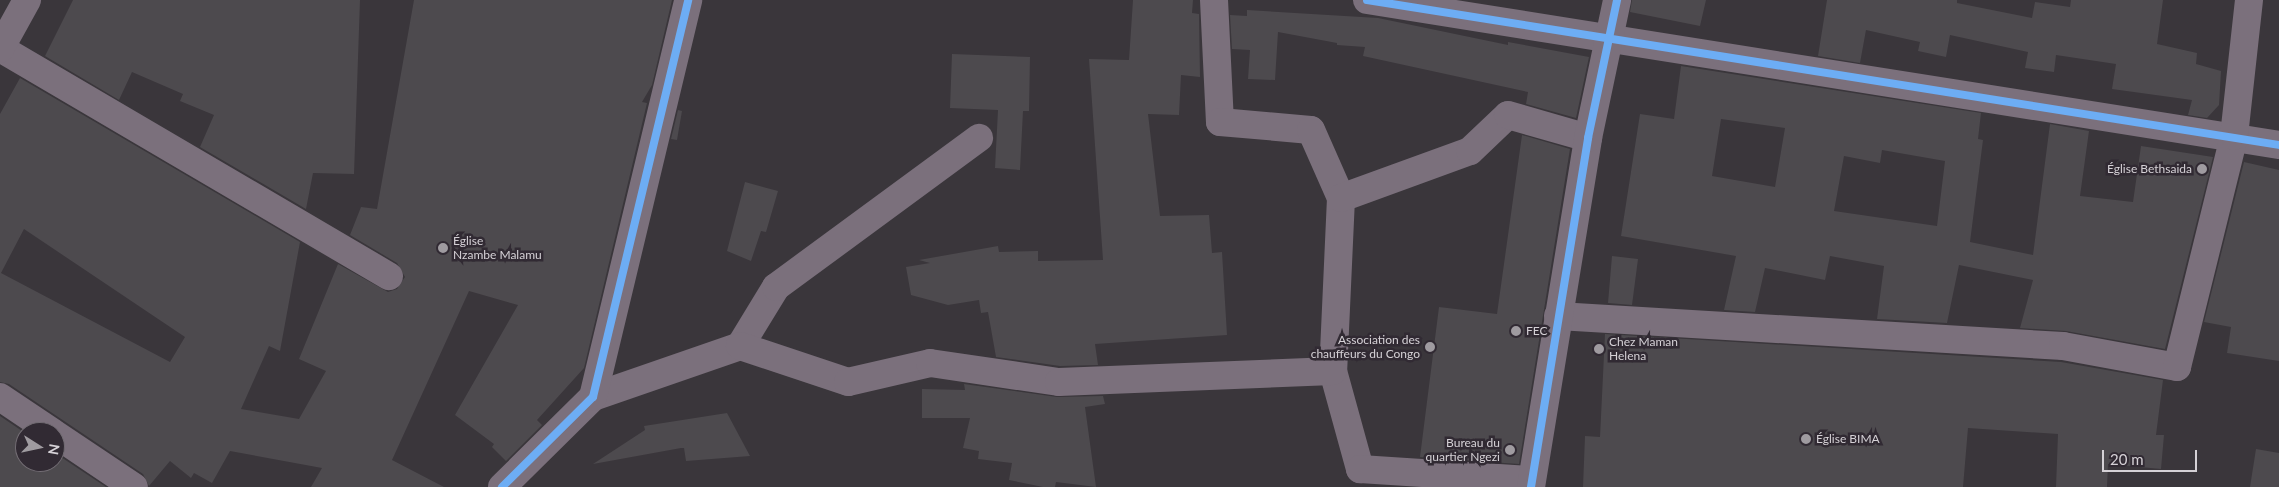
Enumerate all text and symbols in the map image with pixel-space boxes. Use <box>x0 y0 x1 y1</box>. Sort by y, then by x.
place label: Église Bethsaida <box>2107 162 2192 176</box>
marker: Église Bethsaida <box>2196 163 2208 175</box>
place label: Église Nzambe Malamu <box>453 234 542 262</box>
marker: Église Nzambe Malamu <box>437 242 449 254</box>
place label: FEC <box>1526 324 1548 338</box>
marker: FEC <box>1510 325 1522 337</box>
place label: Association des chauffeurs du Congo <box>1311 333 1420 361</box>
place label: Chez Maman Helena <box>1609 335 1678 363</box>
marker: Association des chauffeurs du Congo <box>1424 341 1436 353</box>
marker: Chez Maman Helena <box>1593 343 1605 355</box>
north arrow <box>15 422 65 472</box>
place label: Église BIMA <box>1816 432 1880 446</box>
marker: Église BIMA <box>1800 433 1812 445</box>
place label: Bureau du quartier Ngezi <box>1425 436 1500 464</box>
scale bar <box>2104 440 2199 472</box>
text: N <box>45 443 64 456</box>
marker: Bureau du quartier Ngezi <box>1504 444 1516 456</box>
text: 20 m <box>2110 450 2144 468</box>

